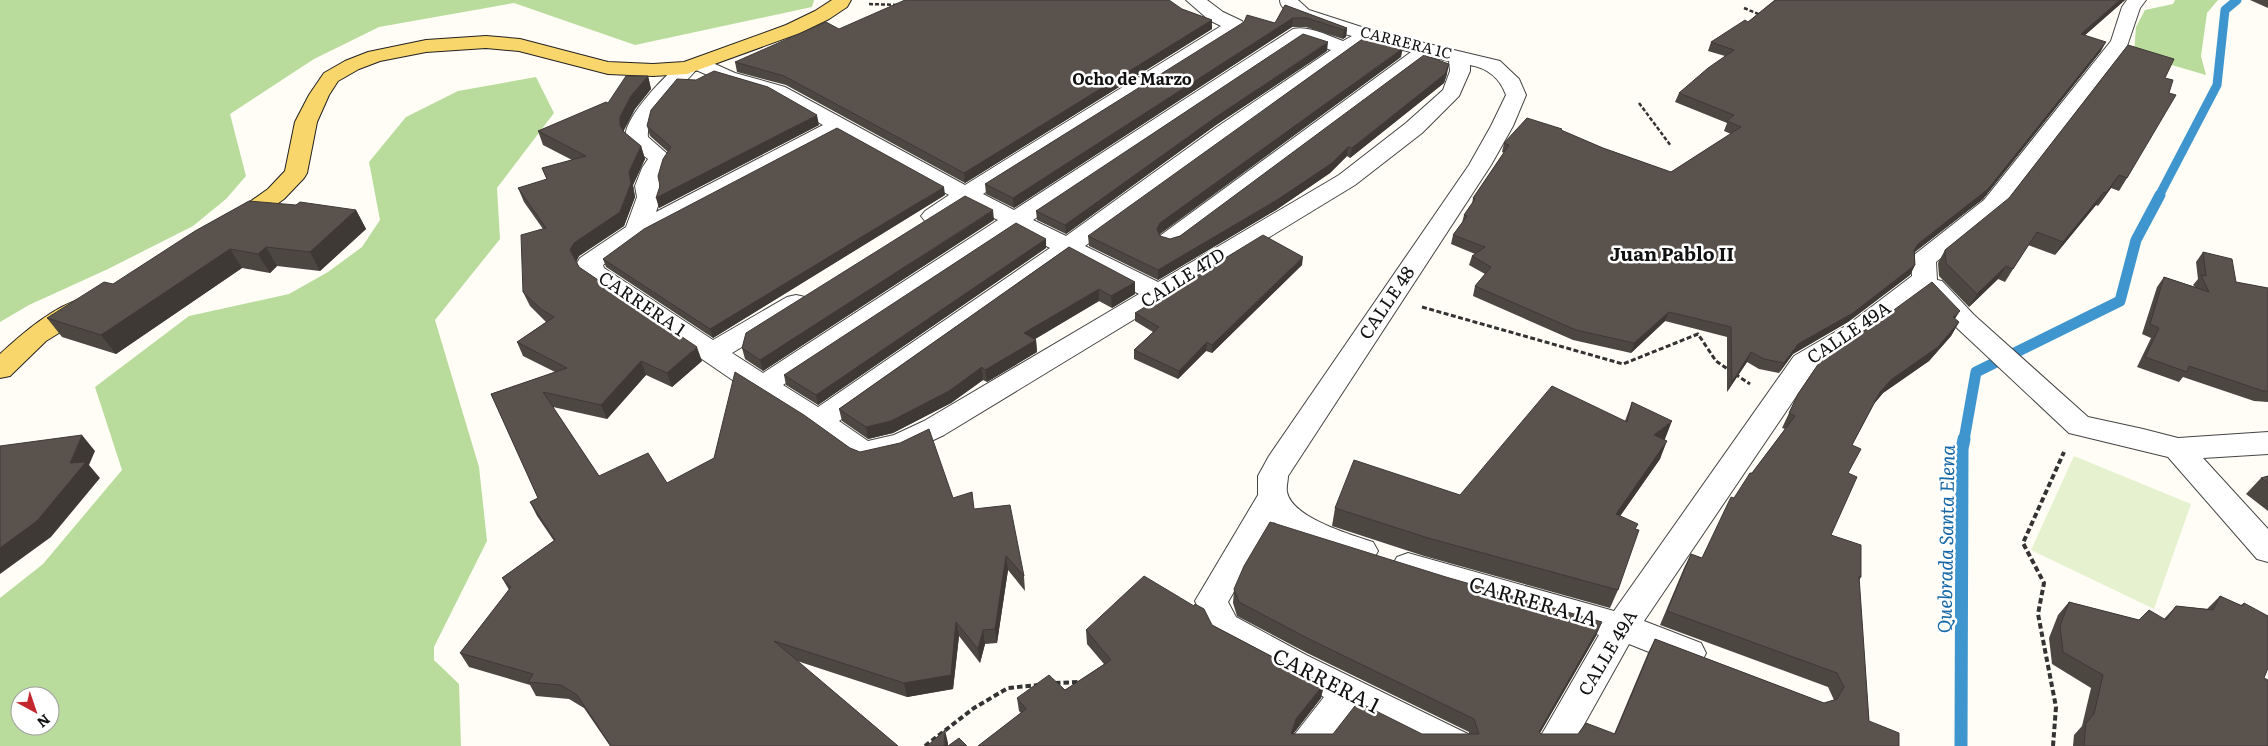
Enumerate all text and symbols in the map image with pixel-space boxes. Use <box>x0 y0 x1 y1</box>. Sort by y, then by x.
street label: CARRERA 1C <box>1358 19 1455 64</box>
district label: Ocho de Marzo <box>1072 66 1192 90</box>
district label: Juan Pablo II <box>1610 239 1734 267</box>
street label: CALLE 47D <box>1134 240 1230 314</box>
street label: CALLE 48 <box>1351 260 1420 344</box>
street label: CARRERA 1 <box>594 264 692 342</box>
street label: CALLE 49A <box>1801 294 1896 370</box>
water label: Quebrada Santa Elena <box>1929 444 1961 634</box>
street label: CARRERA 1A <box>1466 566 1602 633</box>
street label: CALLE 49A <box>1570 604 1643 700</box>
street label: CARRERA 1 <box>1268 638 1387 719</box>
north arrow <box>10 686 60 736</box>
text: N <box>33 710 55 733</box>

